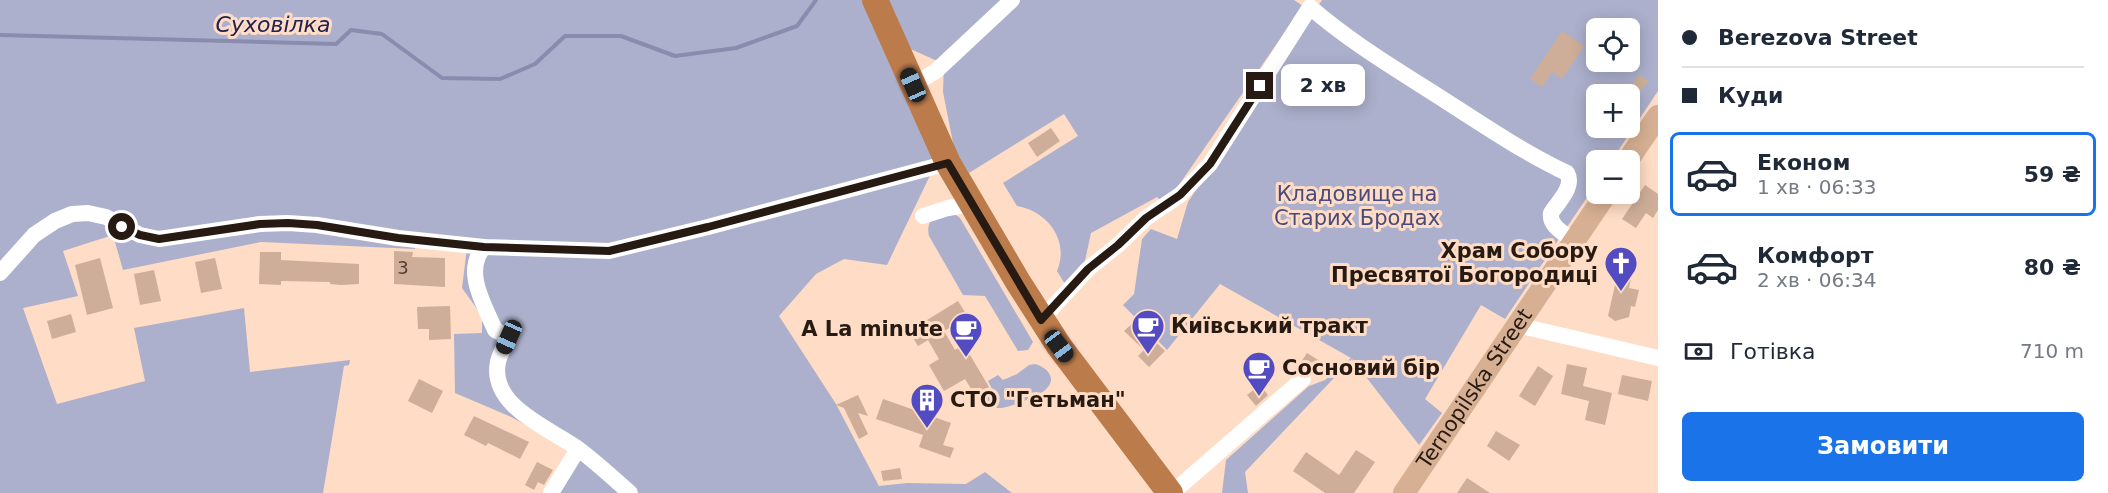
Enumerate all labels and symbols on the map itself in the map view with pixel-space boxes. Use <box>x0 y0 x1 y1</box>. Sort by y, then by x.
water label: Суховілка <box>216 12 330 37</box>
car <box>897 65 929 105</box>
callout: 2 хв <box>1281 65 1365 107</box>
route end <box>1246 72 1273 99</box>
park label: Кладовище на Старих Бродах <box>1274 182 1440 230</box>
route start <box>108 213 135 240</box>
place label: Храм Собору Пресвятої Богородиці <box>1331 239 1598 287</box>
church icon: Храм Собору Пресвятої Богородиці <box>1603 245 1639 292</box>
house number: 3 <box>397 257 409 278</box>
street label: Ternopilska Street <box>1411 304 1537 474</box>
cafe icon: Київський тракт <box>1130 308 1166 355</box>
cafe icon: A La minute <box>948 311 984 358</box>
place label: Київський тракт <box>1171 314 1369 338</box>
car <box>493 317 525 357</box>
place label: A La minute <box>801 317 943 341</box>
car <box>1041 326 1077 366</box>
cafe icon: Сосновий бір <box>1241 350 1277 397</box>
place label: Сосновий бір <box>1282 356 1440 380</box>
building icon: СТО "Гетьман" <box>909 382 945 429</box>
place label: СТО "Гетьман" <box>950 388 1126 412</box>

